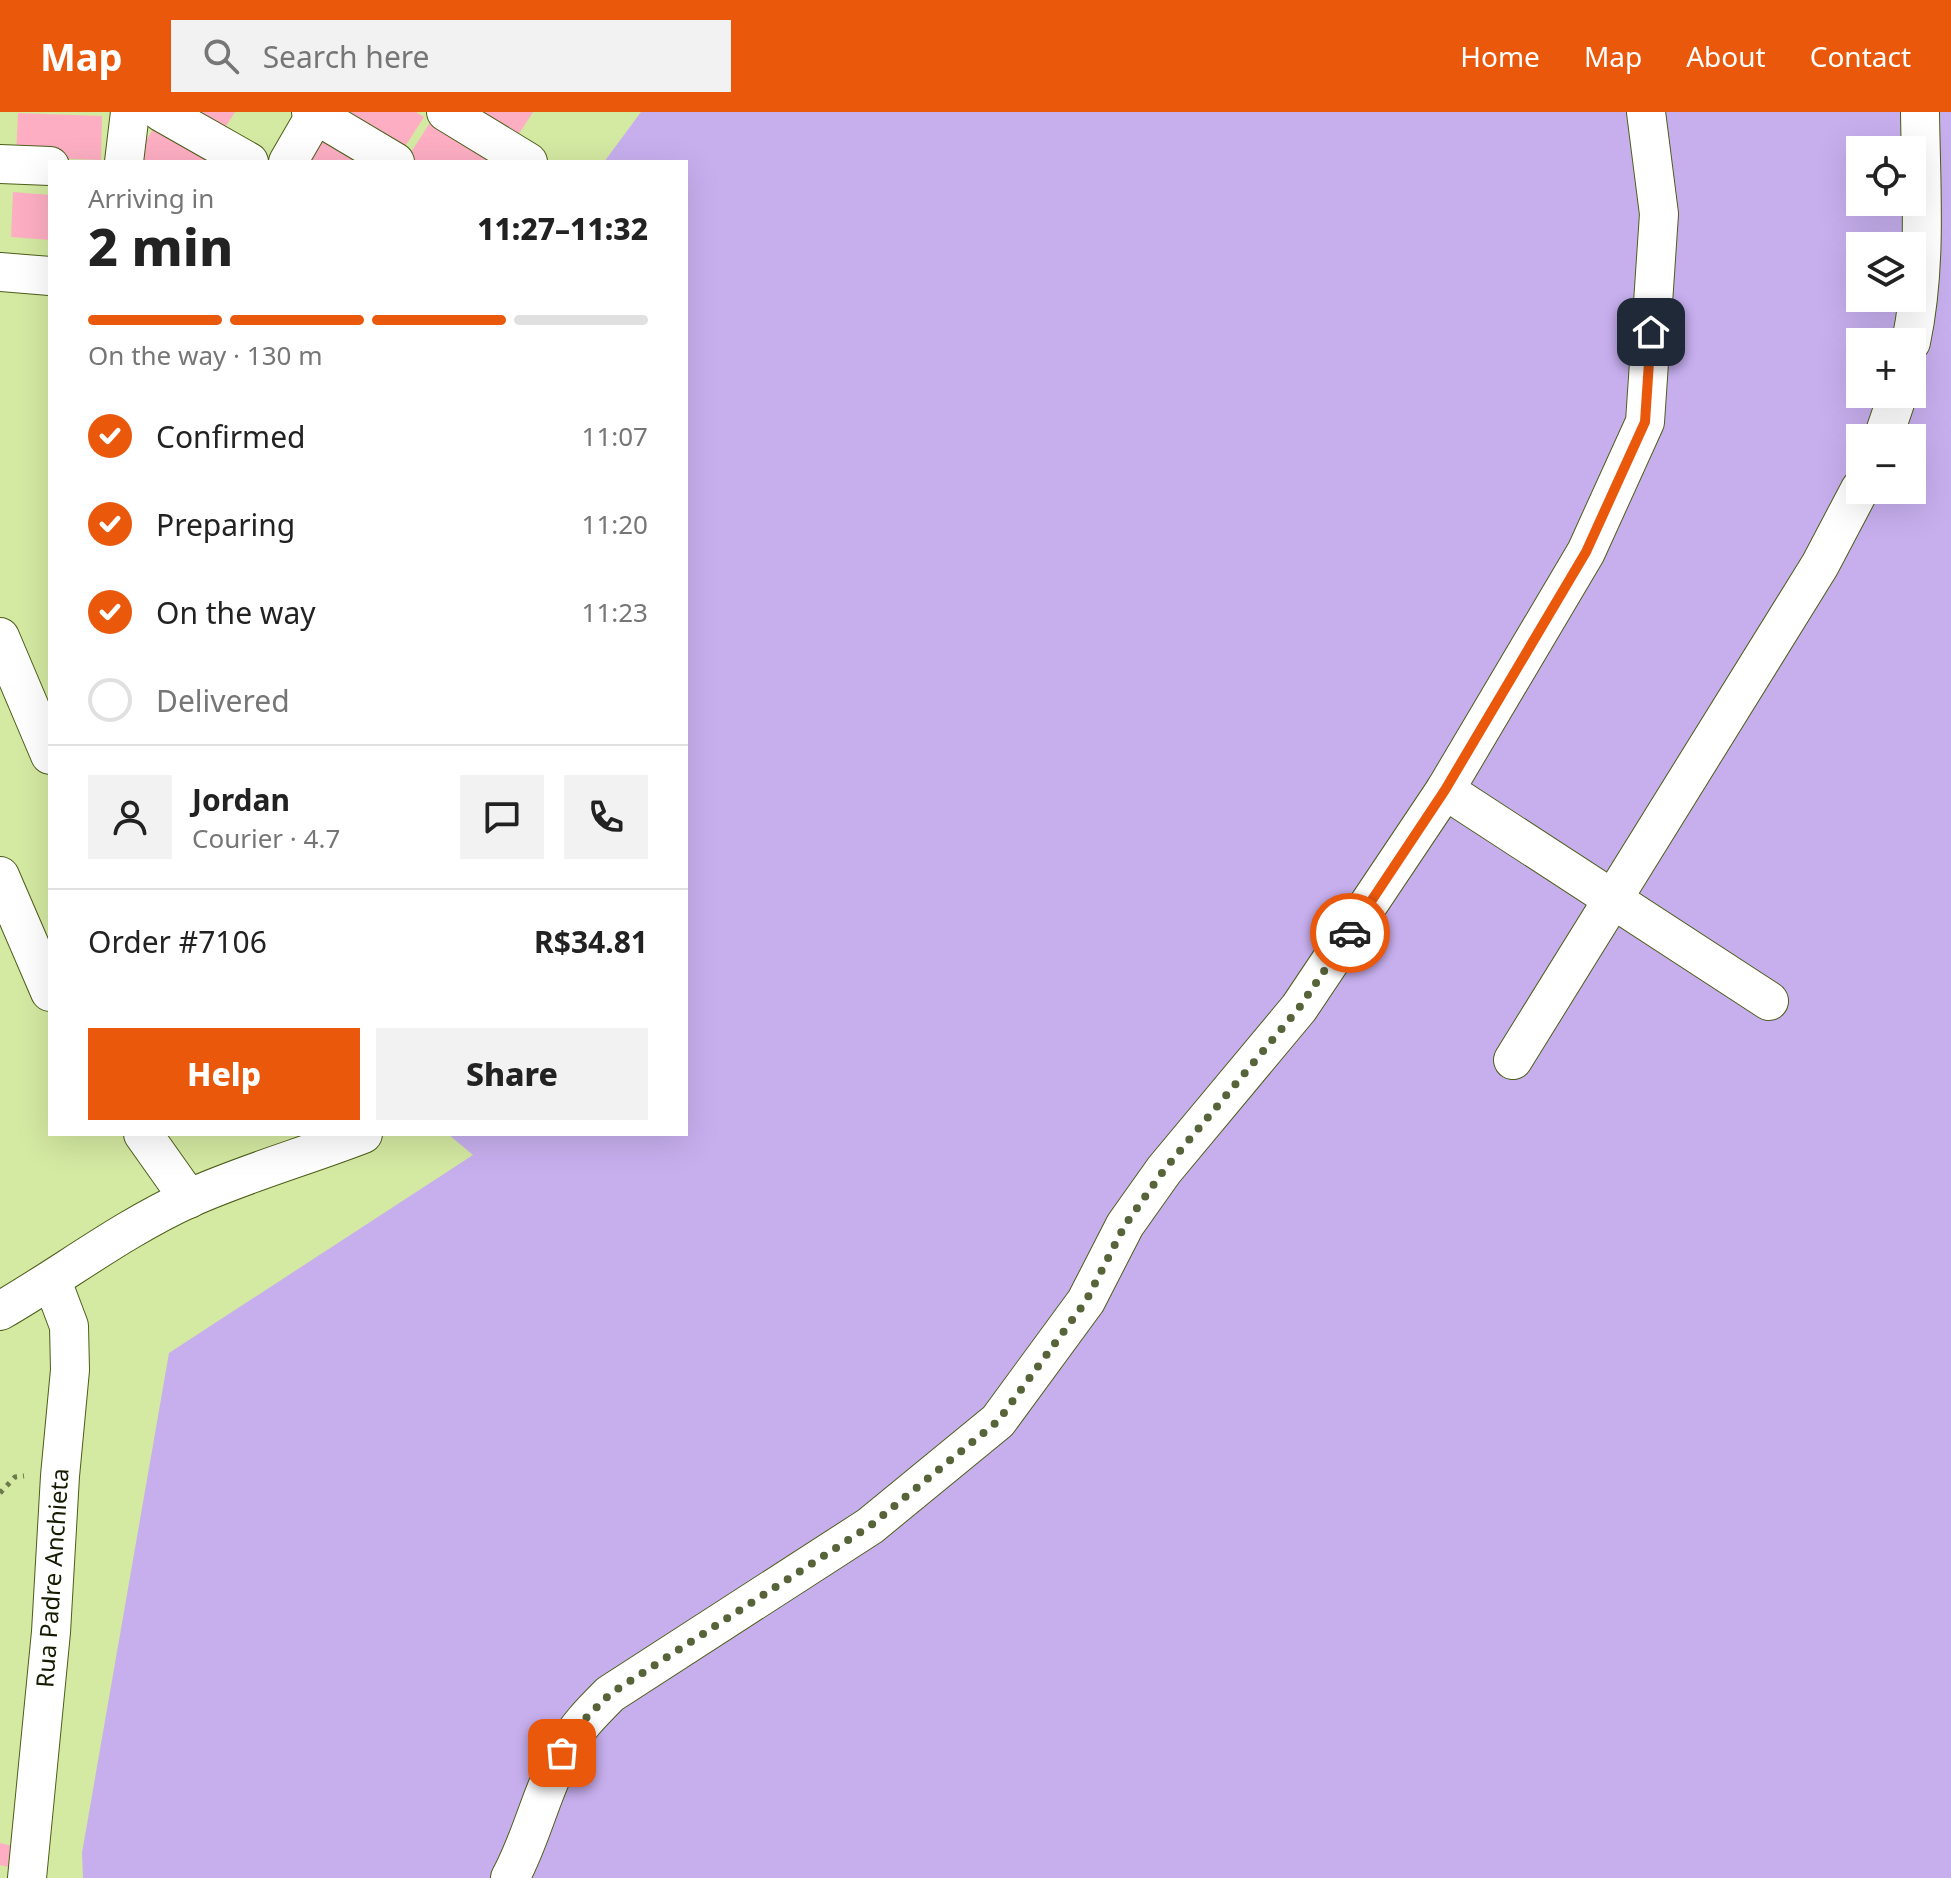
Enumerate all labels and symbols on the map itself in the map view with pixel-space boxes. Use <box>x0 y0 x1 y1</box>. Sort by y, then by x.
pin <box>1617 298 1685 366</box>
courier <box>1310 893 1390 973</box>
street label: Rua Padre Anchieta <box>27 1467 76 1689</box>
pin <box>528 1719 596 1787</box>

